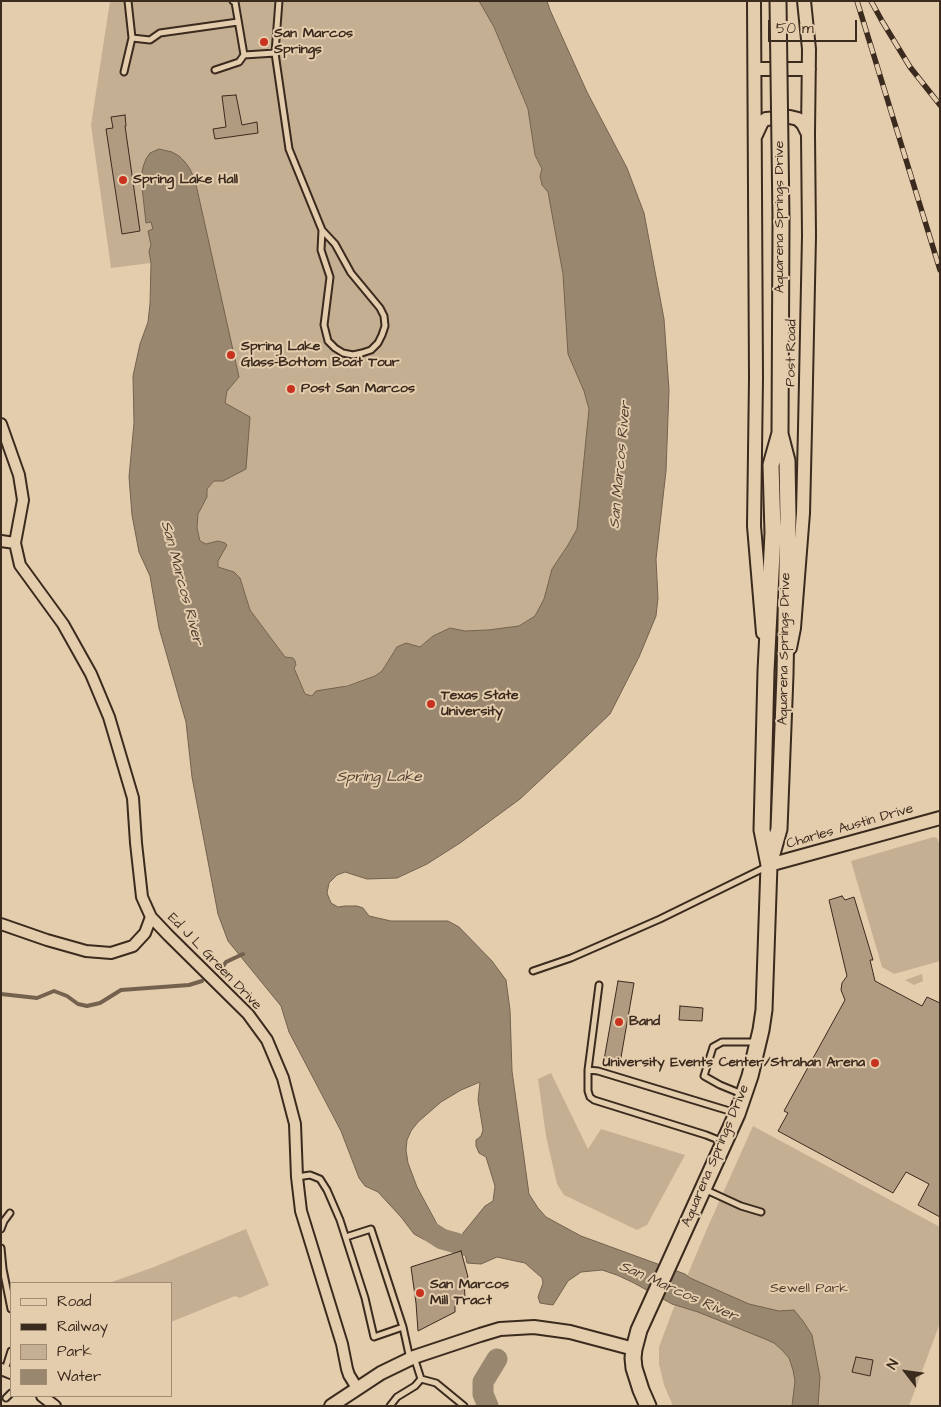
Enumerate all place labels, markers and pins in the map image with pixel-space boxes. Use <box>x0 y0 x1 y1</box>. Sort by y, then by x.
place label: San Marcos Springs <box>274 26 353 58</box>
marker: San Marcos Springs <box>258 36 270 48</box>
place label: Spring Lake Hall <box>133 172 238 188</box>
marker: Spring Lake Hall <box>117 174 129 186</box>
place label: Spring Lake Glass-Bottom Boat Tour <box>241 339 400 372</box>
marker: Spring Lake Glass-Bottom Boat Tour <box>225 349 237 361</box>
place label: Post San Marcos <box>301 381 415 397</box>
marker: Post San Marcos <box>285 383 297 395</box>
place label: Texas State University <box>441 688 519 720</box>
marker: Texas State University <box>425 698 437 710</box>
place label: Band <box>629 1014 660 1030</box>
marker: Band <box>613 1016 625 1028</box>
place label: University Events Center/Strahan Arena <box>603 1055 865 1071</box>
marker: University Events Center/Strahan Arena <box>869 1057 881 1069</box>
place label: San Marcos Mill Tract <box>430 1277 509 1310</box>
marker: San Marcos Mill Tract <box>414 1287 426 1299</box>

